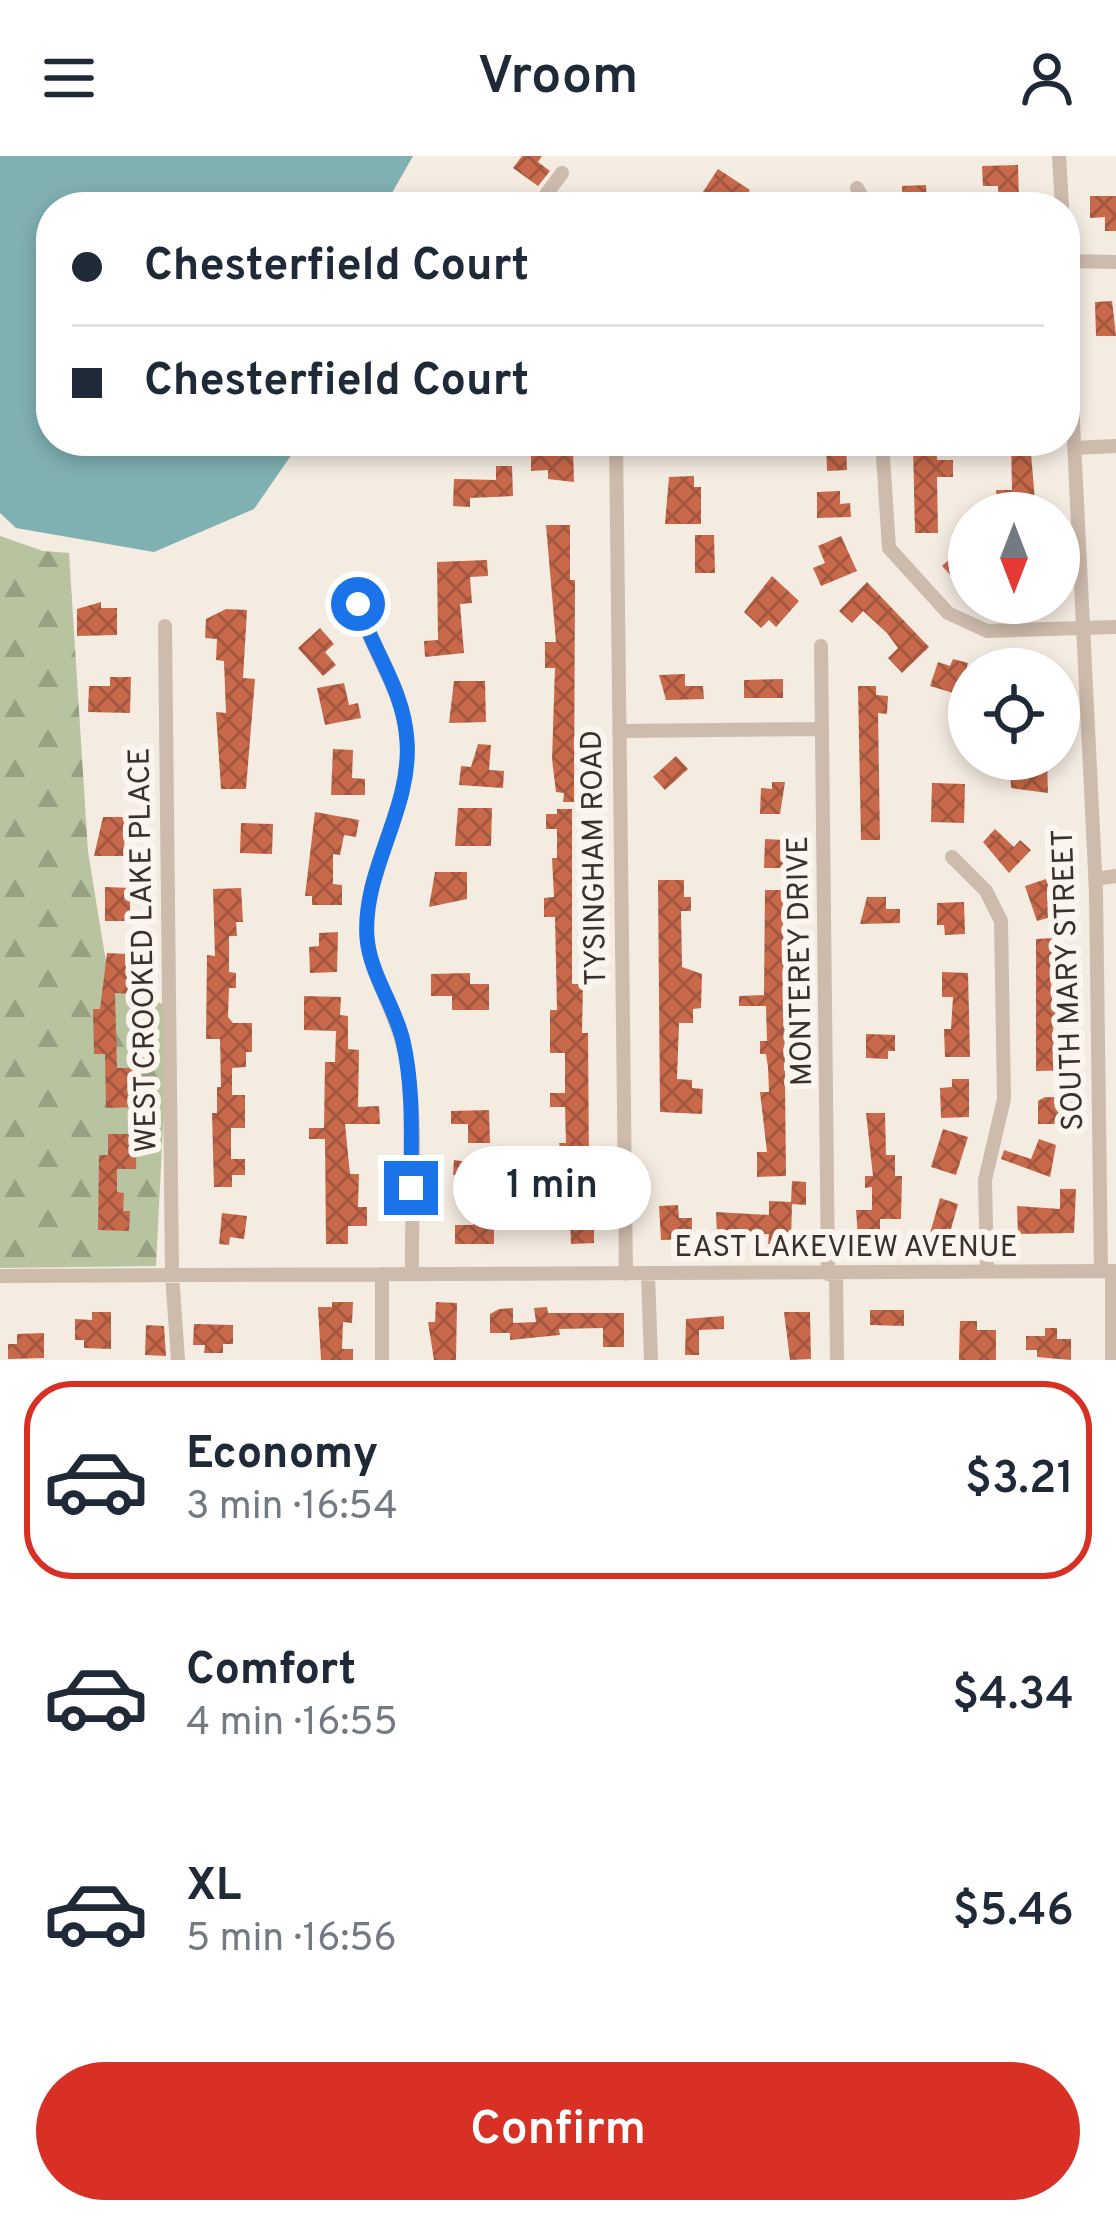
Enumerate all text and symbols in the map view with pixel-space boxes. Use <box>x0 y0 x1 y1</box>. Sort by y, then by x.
text: Vroom <box>477 44 639 113</box>
icon: menu <box>36 45 102 111</box>
icon: person <box>1014 45 1080 111</box>
text: Chesterfield Court <box>144 239 529 296</box>
text: Chesterfield Court <box>144 354 529 411</box>
north arrow <box>948 492 1080 624</box>
map controls <box>948 492 1080 780</box>
route start <box>331 577 385 631</box>
button: locate <box>948 648 1080 780</box>
street label: TYSINGHAM ROAD <box>575 730 616 986</box>
street label: WEST CROOKED LAKE PLACE <box>122 747 167 1153</box>
street label: SOUTH MARY STREET <box>1046 828 1093 1131</box>
street label: MONTEREY DRIVE <box>781 836 822 1086</box>
callout: 1 min <box>453 1146 651 1230</box>
route end <box>384 1161 438 1215</box>
text: 1 min <box>506 1163 598 1212</box>
street label: EAST LAKEVIEW AVENUE <box>674 1230 1018 1267</box>
icon: car <box>42 1426 150 1534</box>
text: Economy <box>186 1427 378 1484</box>
text: $3.21 <box>965 1452 1074 1509</box>
text: 3 min · 16:54 <box>186 1484 398 1533</box>
icon: car <box>42 1642 150 1750</box>
text: Comfort <box>186 1643 356 1700</box>
text: $4.34 <box>952 1668 1074 1725</box>
text: 4 min · 16:55 <box>186 1700 398 1749</box>
icon: car <box>42 1858 150 1966</box>
text: XL <box>186 1859 241 1916</box>
text: $5.46 <box>953 1884 1074 1941</box>
text: 5 min · 16:56 <box>186 1916 397 1965</box>
button: Confirm <box>36 2062 1080 2200</box>

